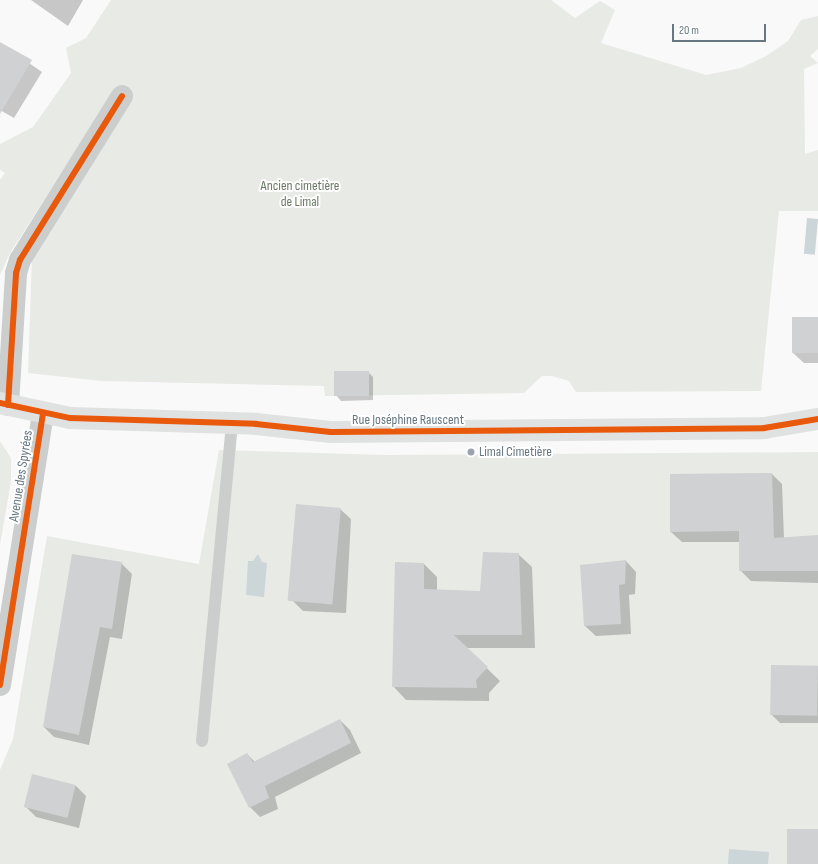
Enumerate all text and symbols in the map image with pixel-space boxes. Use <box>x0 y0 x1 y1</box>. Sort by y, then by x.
scale bar <box>674 16 768 42</box>
text: 20 m <box>679 23 699 38</box>
park label: Ancien cimetière de Limal <box>260 178 340 210</box>
street label: Rue Joséphine Rauscent <box>352 412 464 428</box>
street label: Avenue des Spyrées <box>5 429 37 523</box>
place label: Limal Cimetière <box>479 444 552 460</box>
marker: Limal Cimetière <box>466 447 476 457</box>

